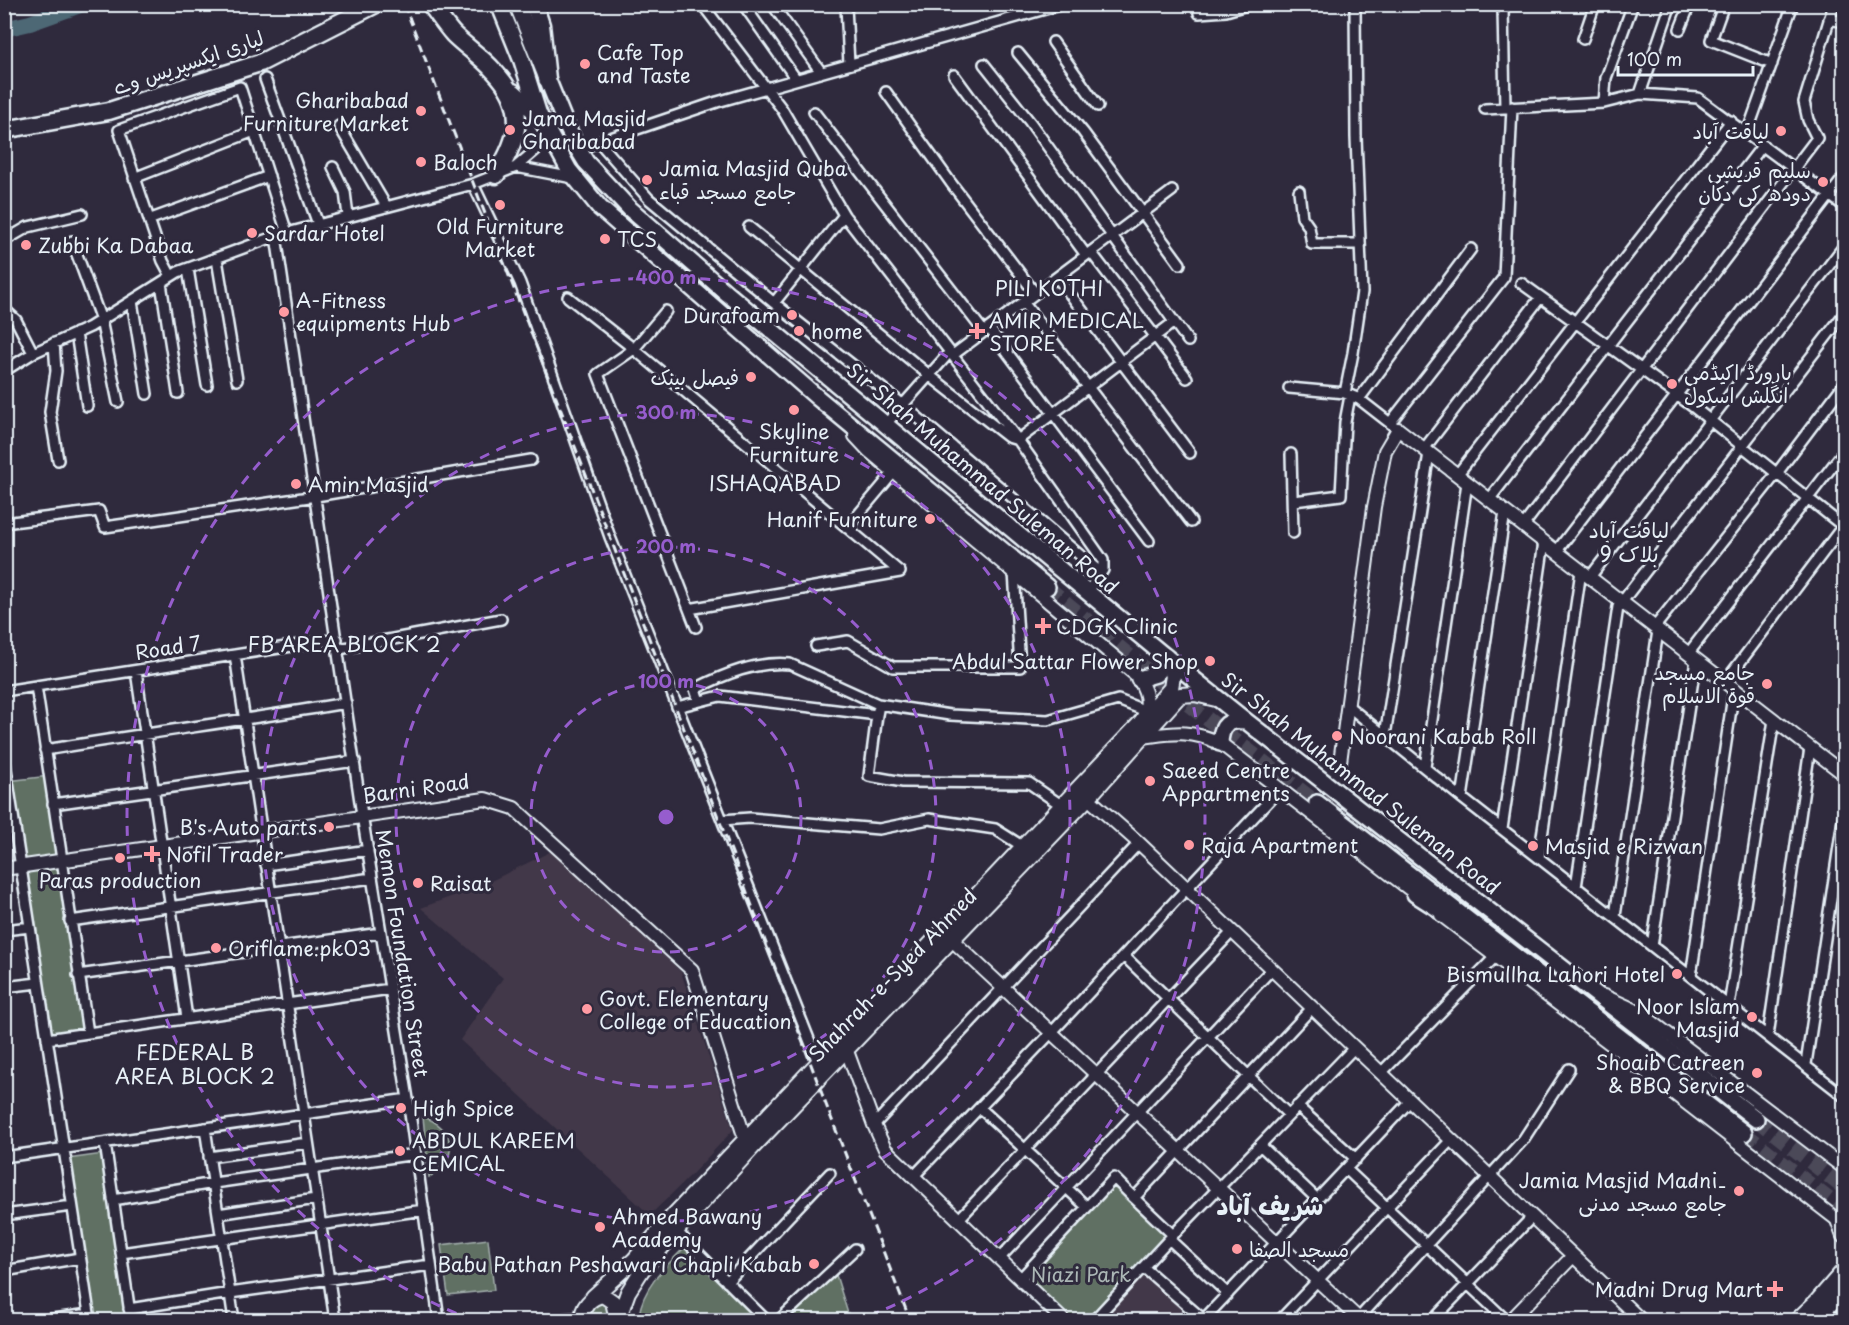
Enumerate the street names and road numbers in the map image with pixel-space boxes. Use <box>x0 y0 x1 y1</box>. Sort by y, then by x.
street label: لیاری ایکسپریس وے <box>109 22 267 102</box>
street label: Sir Shah Muhammad Suleman Road <box>841 355 1125 601</box>
street label: Road 7 <box>133 627 203 667</box>
street label: Sir Shah Muhammad Suleman Road <box>1215 664 1507 902</box>
street label: Barni Road <box>361 766 471 810</box>
street label: Memon Foundation Street <box>369 827 437 1079</box>
street label: Shahrah-e-Syed Ahmed <box>801 881 983 1069</box>

